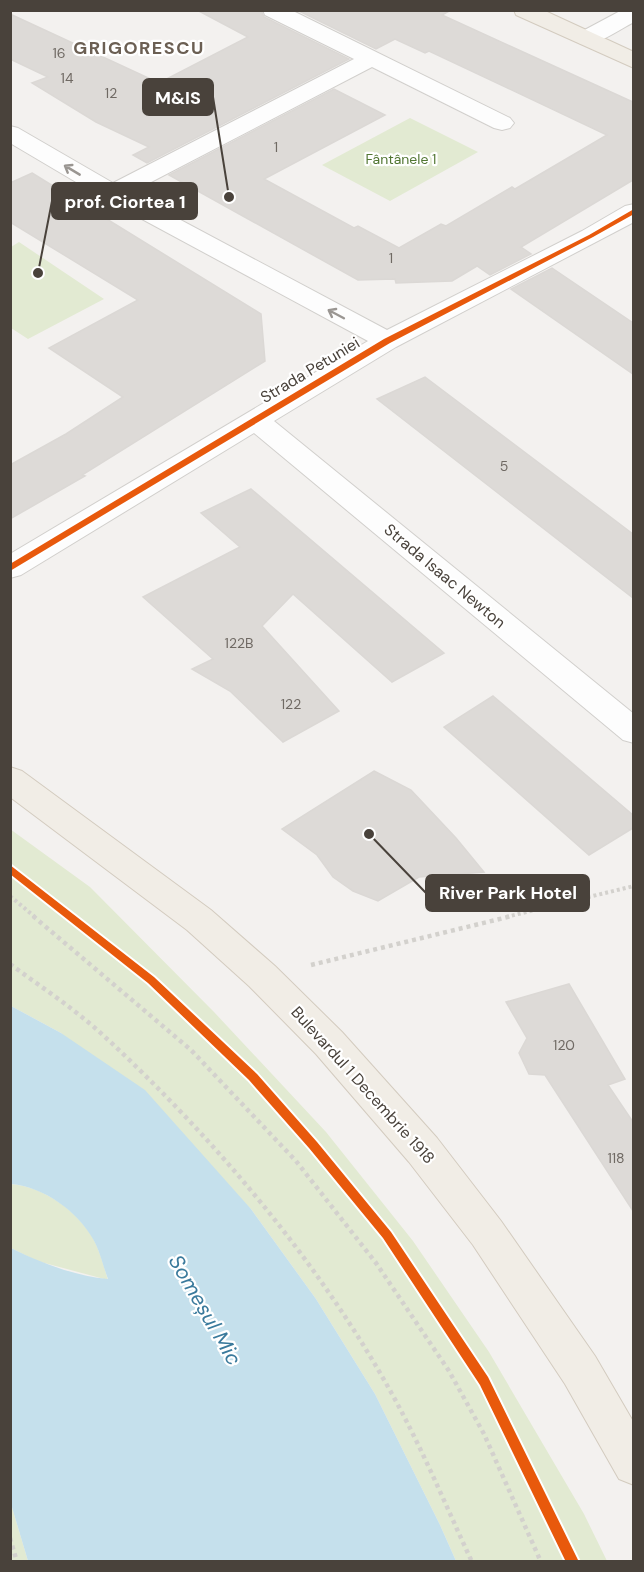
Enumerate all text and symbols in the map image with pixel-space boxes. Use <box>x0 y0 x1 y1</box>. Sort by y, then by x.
district label: GRIGORESCU <box>73 36 205 60</box>
house number: 16 <box>52 44 66 62</box>
house number: 14 <box>61 69 74 87</box>
callout: M&IS <box>143 79 213 115</box>
house number: 12 <box>105 84 117 102</box>
text: M&IS <box>155 86 201 110</box>
house number: 1 <box>274 138 278 156</box>
park label: Fântânele 1 <box>366 150 436 168</box>
one-way arrow <box>64 164 81 176</box>
callout: prof. Ciortea 1 <box>52 183 197 219</box>
text: prof. Ciortea 1 <box>64 190 186 214</box>
house number: 1 <box>389 249 393 267</box>
one-way arrow <box>327 308 345 319</box>
street label: Strada Petuniei <box>257 332 363 408</box>
house number: 5 <box>500 457 508 475</box>
street label: Strada Isaac Newton <box>380 519 510 633</box>
house number: 122B <box>225 634 253 652</box>
house number: 122 <box>281 695 301 713</box>
callout: River Park Hotel <box>426 875 589 911</box>
text: River Park Hotel <box>439 881 577 905</box>
street label: Bulevardul 1 Decembrie 1918 <box>287 1002 439 1168</box>
house number: 120 <box>553 1036 575 1054</box>
house number: 118 <box>607 1149 625 1167</box>
water label: Someșul Mic <box>162 1250 248 1370</box>

